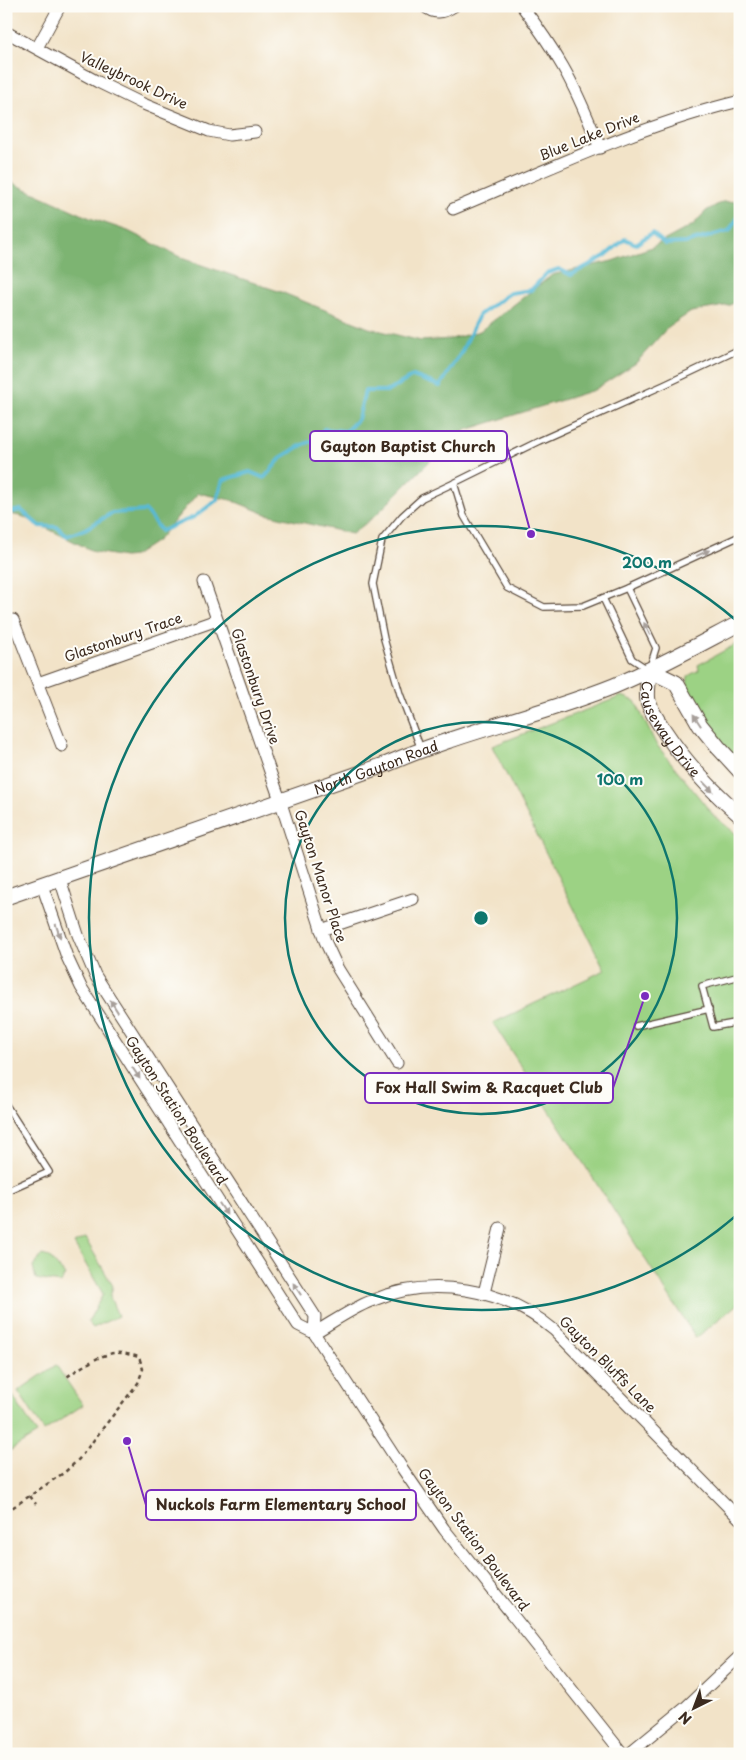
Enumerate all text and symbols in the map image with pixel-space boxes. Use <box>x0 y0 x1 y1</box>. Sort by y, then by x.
street label: Valleybrook Drive <box>77 46 191 114</box>
street label: Blue Lake Drive <box>536 106 642 166</box>
callout: Gayton Baptist Church <box>310 431 507 461</box>
text: Gayton Baptist Church <box>320 434 496 457</box>
one-way arrow <box>696 549 710 557</box>
text: 200 m <box>622 550 672 573</box>
street label: Glastonbury Trace <box>61 607 185 667</box>
one-way arrow <box>642 622 650 636</box>
street label: Glastonbury Drive <box>226 625 286 747</box>
street label: Causeway Drive <box>637 680 706 781</box>
one-way arrow <box>693 713 702 727</box>
street label: North Gayton Road <box>311 735 441 799</box>
text: 100 m <box>597 767 643 790</box>
one-way arrow <box>702 781 714 793</box>
street label: Gayton Manor Place <box>290 807 352 945</box>
centre of rings <box>472 909 490 927</box>
one-way arrow <box>54 924 62 939</box>
one-way arrow <box>110 999 119 1013</box>
street label: Gayton Station Boulevard <box>121 1031 233 1189</box>
one-way arrow <box>131 1066 140 1079</box>
callout: Fox Hall Swim & Racquet Club <box>365 1073 613 1103</box>
text: Fox Hall Swim & Racquet Club <box>375 1075 603 1098</box>
one-way arrow <box>219 1203 228 1216</box>
one-way arrow <box>293 1283 302 1296</box>
street label: Gayton Bluffs Lane <box>555 1311 661 1417</box>
street label: Gayton Station Boulevard <box>413 1463 535 1615</box>
callout: Nuckols Farm Elementary School <box>146 1490 416 1520</box>
text: Nuckols Farm Elementary School <box>156 1492 406 1515</box>
north arrow <box>668 1682 718 1732</box>
text: N <box>674 1707 696 1730</box>

